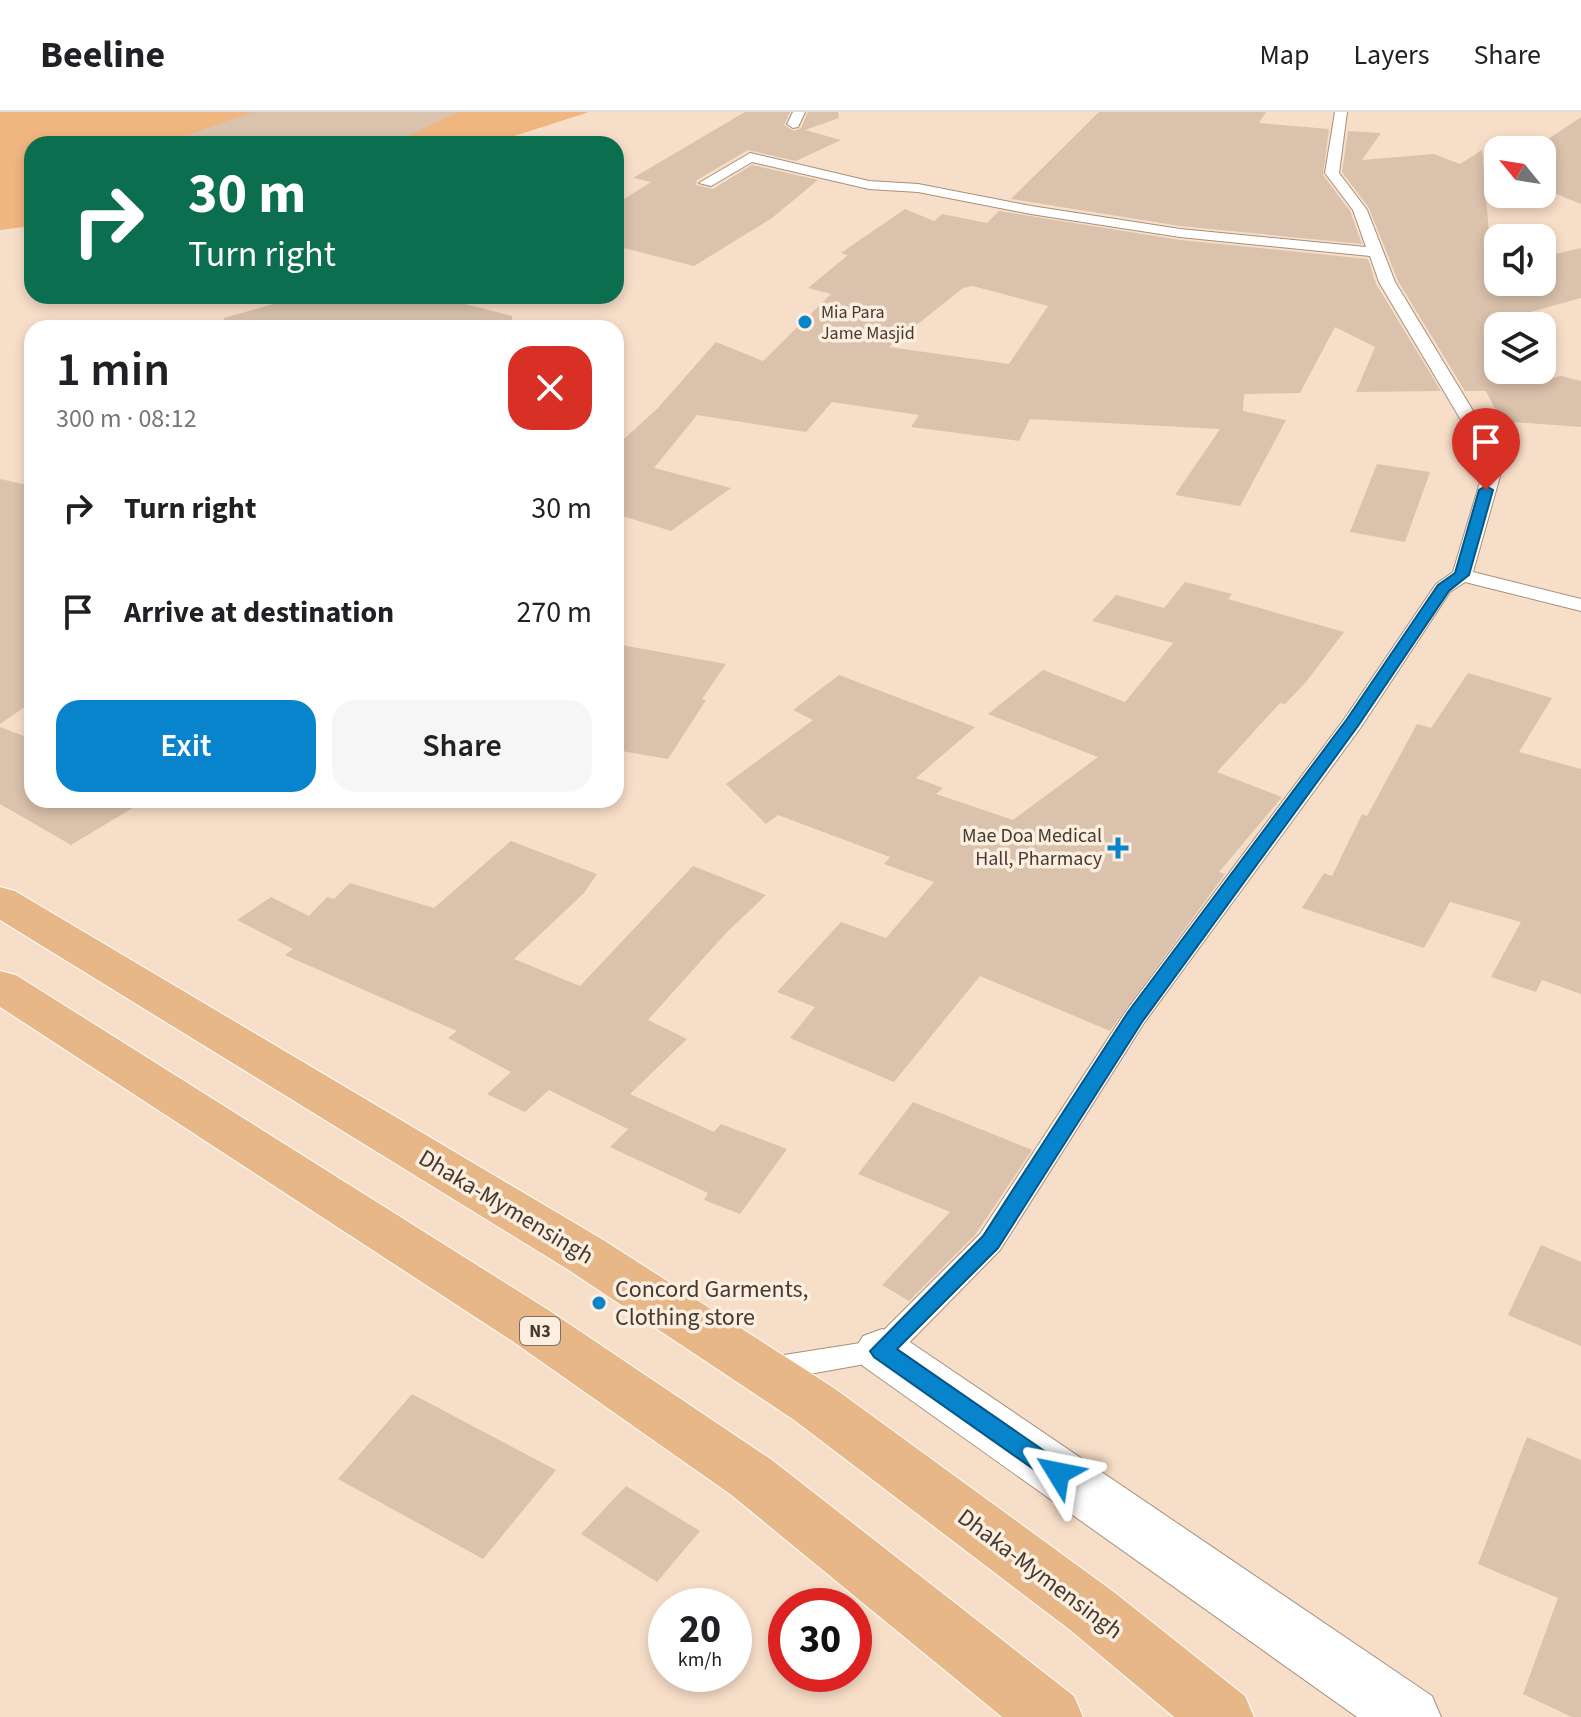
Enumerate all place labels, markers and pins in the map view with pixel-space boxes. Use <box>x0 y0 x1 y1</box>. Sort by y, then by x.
place label: Mia Para Jame Masjid <box>821 300 915 346</box>
marker: Mia Para Jame Masjid <box>796 313 814 331</box>
pin <box>1452 408 1520 490</box>
place label: Mae Doa Medical Hall, Pharmacy <box>962 822 1103 873</box>
marker: Mae Doa Medical Hall, Pharmacy <box>1109 839 1127 857</box>
place label: Concord Garments, Clothing store <box>615 1272 809 1335</box>
marker: Concord Garments, Clothing store <box>590 1294 608 1312</box>

